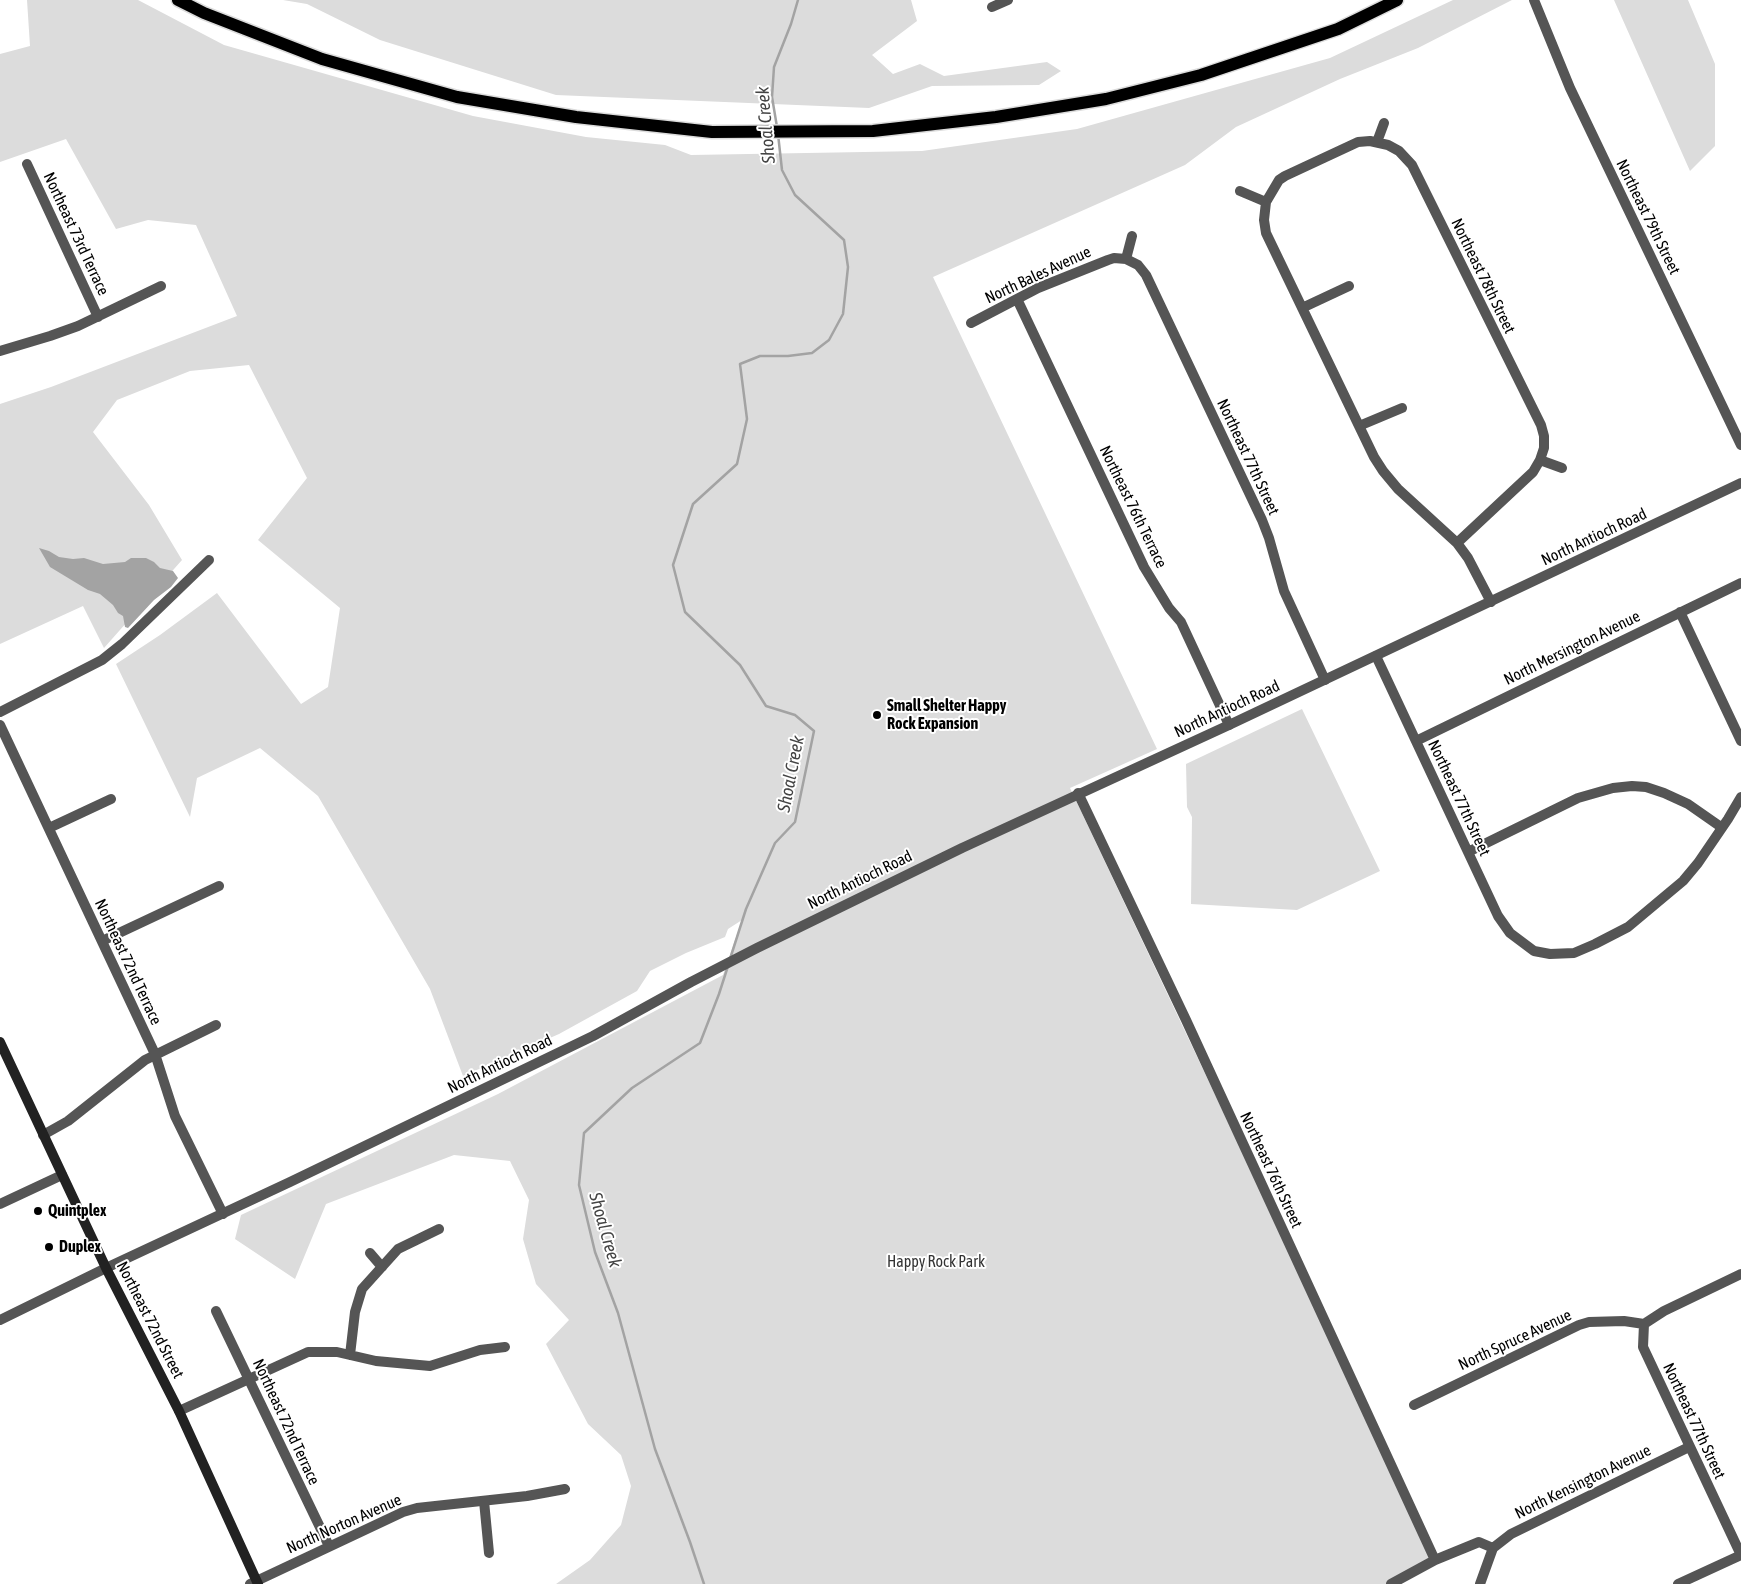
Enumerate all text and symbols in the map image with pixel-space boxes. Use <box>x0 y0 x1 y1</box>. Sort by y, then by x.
water label: Shoal Creek <box>752 86 780 164</box>
street label: Northeast 79th Street <box>1612 156 1684 278</box>
street label: Northeast 73rd Terrace <box>39 169 113 299</box>
street label: Northeast 78th Street <box>1447 215 1519 337</box>
street label: North Bales Avenue <box>982 242 1094 308</box>
street label: Northeast 77th Street <box>1213 396 1283 518</box>
street label: Northeast 76th Terrace <box>1095 443 1171 571</box>
street label: North Antioch Road <box>1538 504 1650 570</box>
street label: North Mersington Avenue <box>1501 607 1643 689</box>
street label: North Antioch Road <box>1171 676 1283 742</box>
place label: Small Shelter Happy Rock Expansion <box>887 696 1006 734</box>
marker: Small Shelter Happy Rock Expansion <box>871 709 883 721</box>
water label: Shoal Creek <box>773 734 809 814</box>
street label: Northeast 77th Street <box>1424 737 1494 859</box>
street label: North Antioch Road <box>805 846 915 914</box>
street label: Northeast 72nd Terrace <box>90 896 166 1028</box>
street label: North Antioch Road <box>445 1030 555 1098</box>
street label: Northeast 76th Street <box>1236 1109 1306 1231</box>
water label: Shoal Creek <box>584 1190 626 1270</box>
place label: Quintplex <box>48 1201 106 1221</box>
marker: Quintplex <box>32 1205 44 1217</box>
place label: Duplex <box>59 1237 101 1257</box>
marker: Duplex <box>43 1241 55 1253</box>
park label: Happy Rock Park <box>887 1252 985 1272</box>
street label: Northeast 72nd Street <box>112 1258 188 1382</box>
street label: North Spruce Avenue <box>1455 1305 1575 1375</box>
street label: Northeast 72nd Terrace <box>248 1356 324 1488</box>
street label: Northeast 77th Street <box>1659 1360 1729 1482</box>
street label: North Kensington Avenue <box>1512 1441 1654 1523</box>
street label: North Norton Avenue <box>284 1490 404 1558</box>

